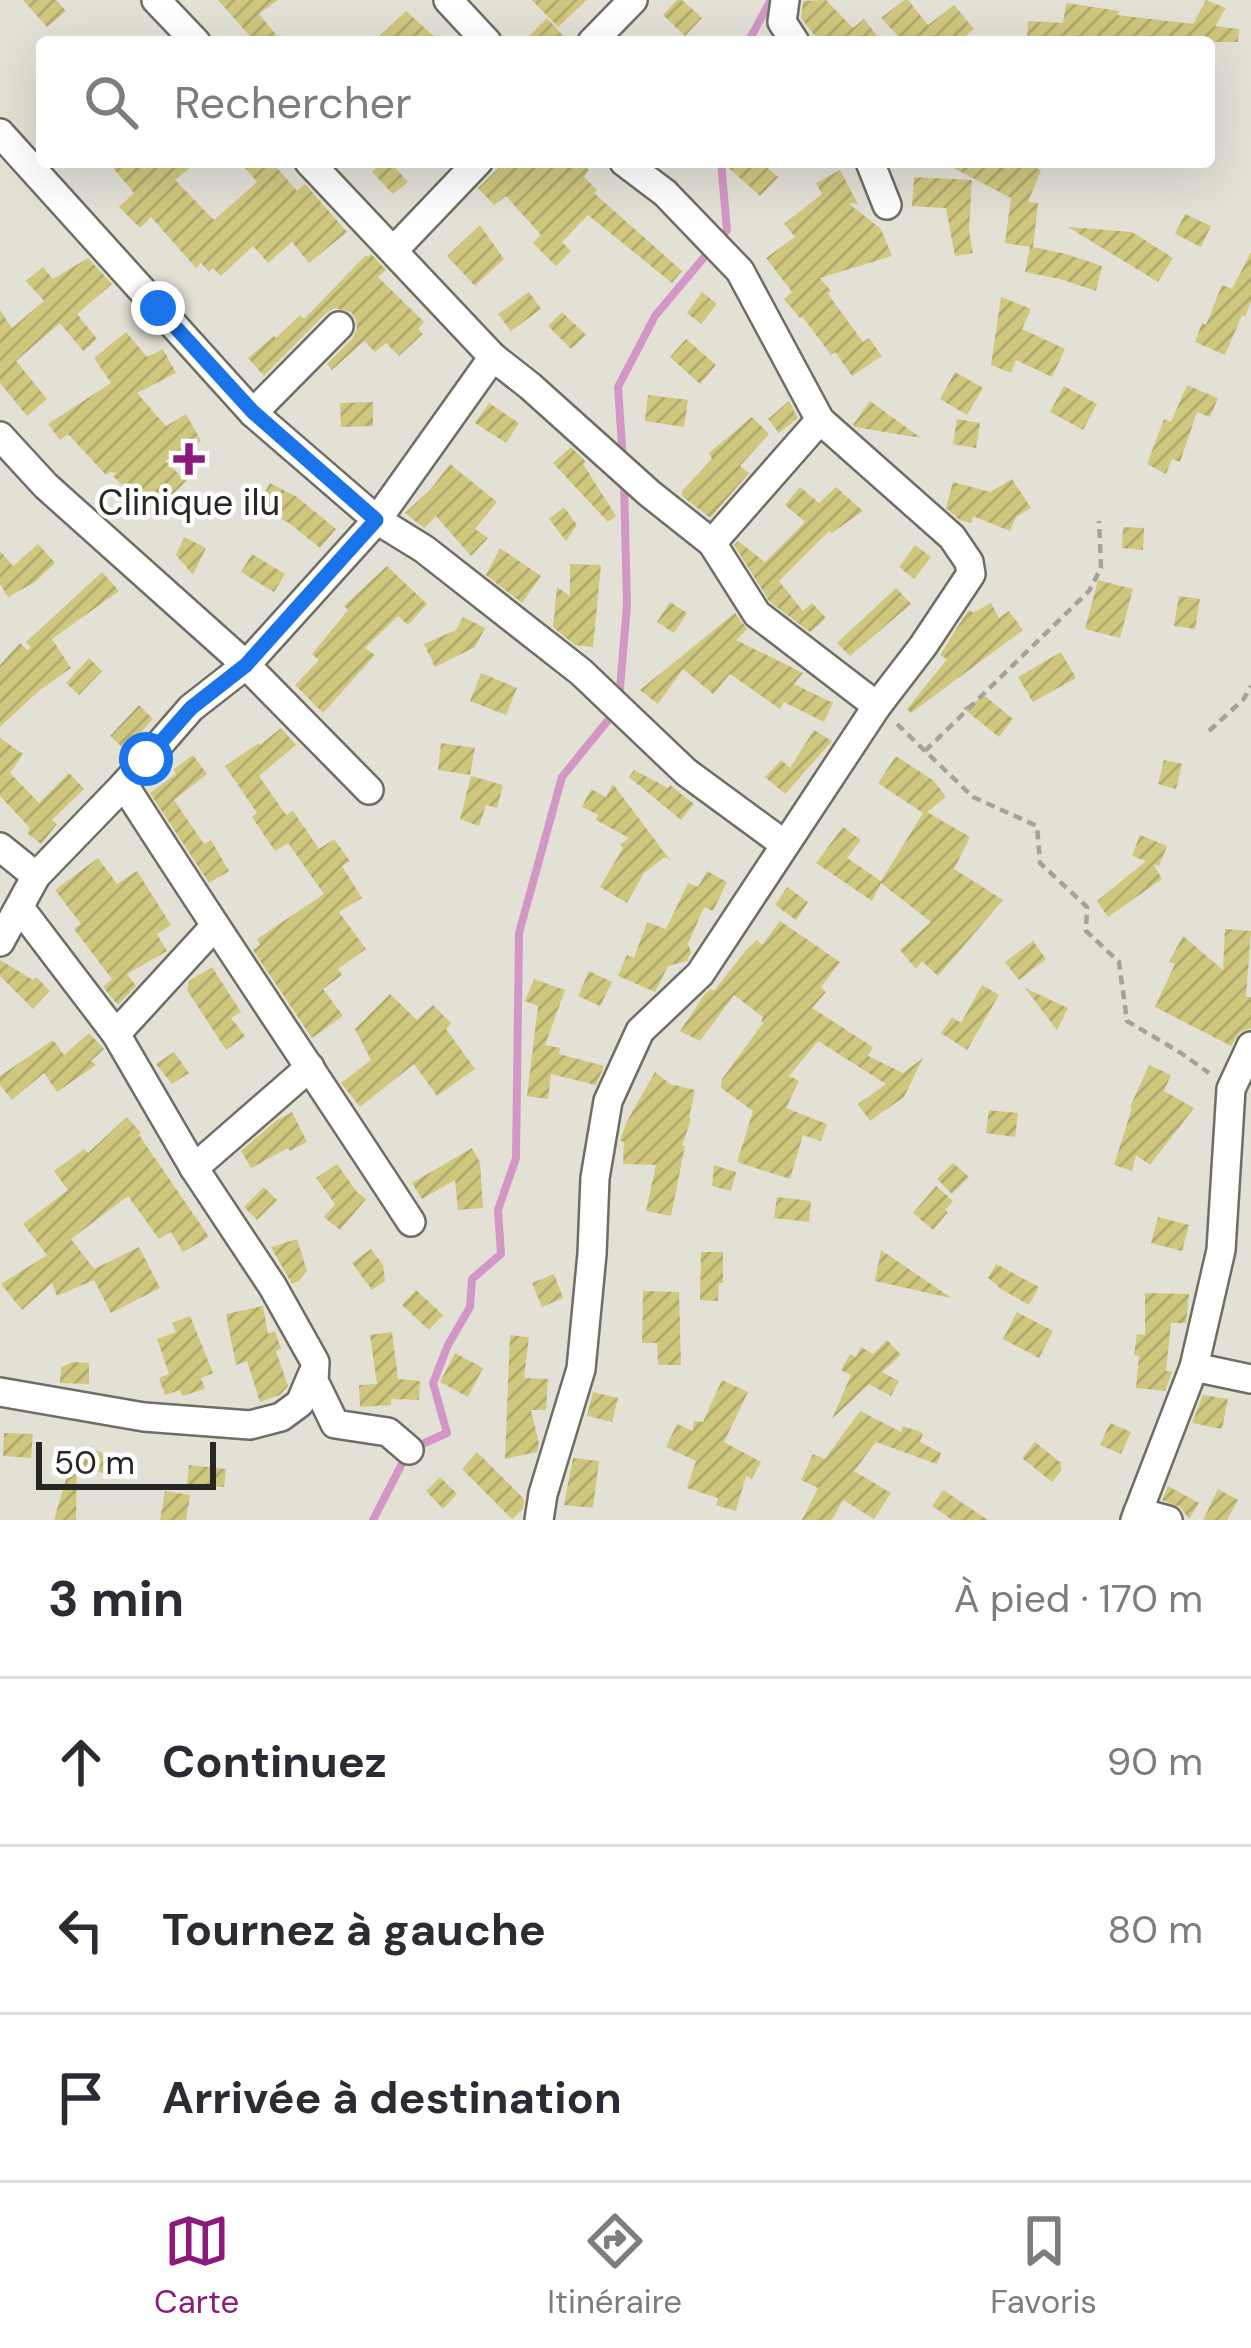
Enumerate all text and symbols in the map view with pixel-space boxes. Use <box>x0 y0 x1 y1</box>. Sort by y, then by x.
search box <box>36 36 1215 168</box>
icon: search <box>78 69 144 135</box>
text: Rechercher <box>174 73 412 132</box>
route end <box>131 281 185 335</box>
marker: Clinique ilu <box>173 443 205 475</box>
place label: Clinique ilu <box>98 479 280 526</box>
route start <box>119 732 173 786</box>
scale bar <box>36 1436 216 1489</box>
text: 50 m <box>54 1441 135 1484</box>
text: 3 min <box>48 1565 184 1632</box>
text: À pied · 170 m <box>954 1573 1203 1624</box>
icon: ahead <box>48 1729 114 1795</box>
text: Continuez <box>162 1732 387 1791</box>
text: 90 m <box>1107 1736 1203 1787</box>
icon: left <box>48 1897 114 1963</box>
text: Tournez à gauche <box>162 1900 546 1959</box>
text: 80 m <box>1107 1904 1203 1955</box>
icon: arrive <box>48 2065 114 2131</box>
text: Arrivée à destination <box>162 2068 622 2127</box>
tab: Carte <box>154 2208 239 2323</box>
tab: Itinéraire <box>547 2208 682 2323</box>
tab: Favoris <box>990 2208 1097 2323</box>

